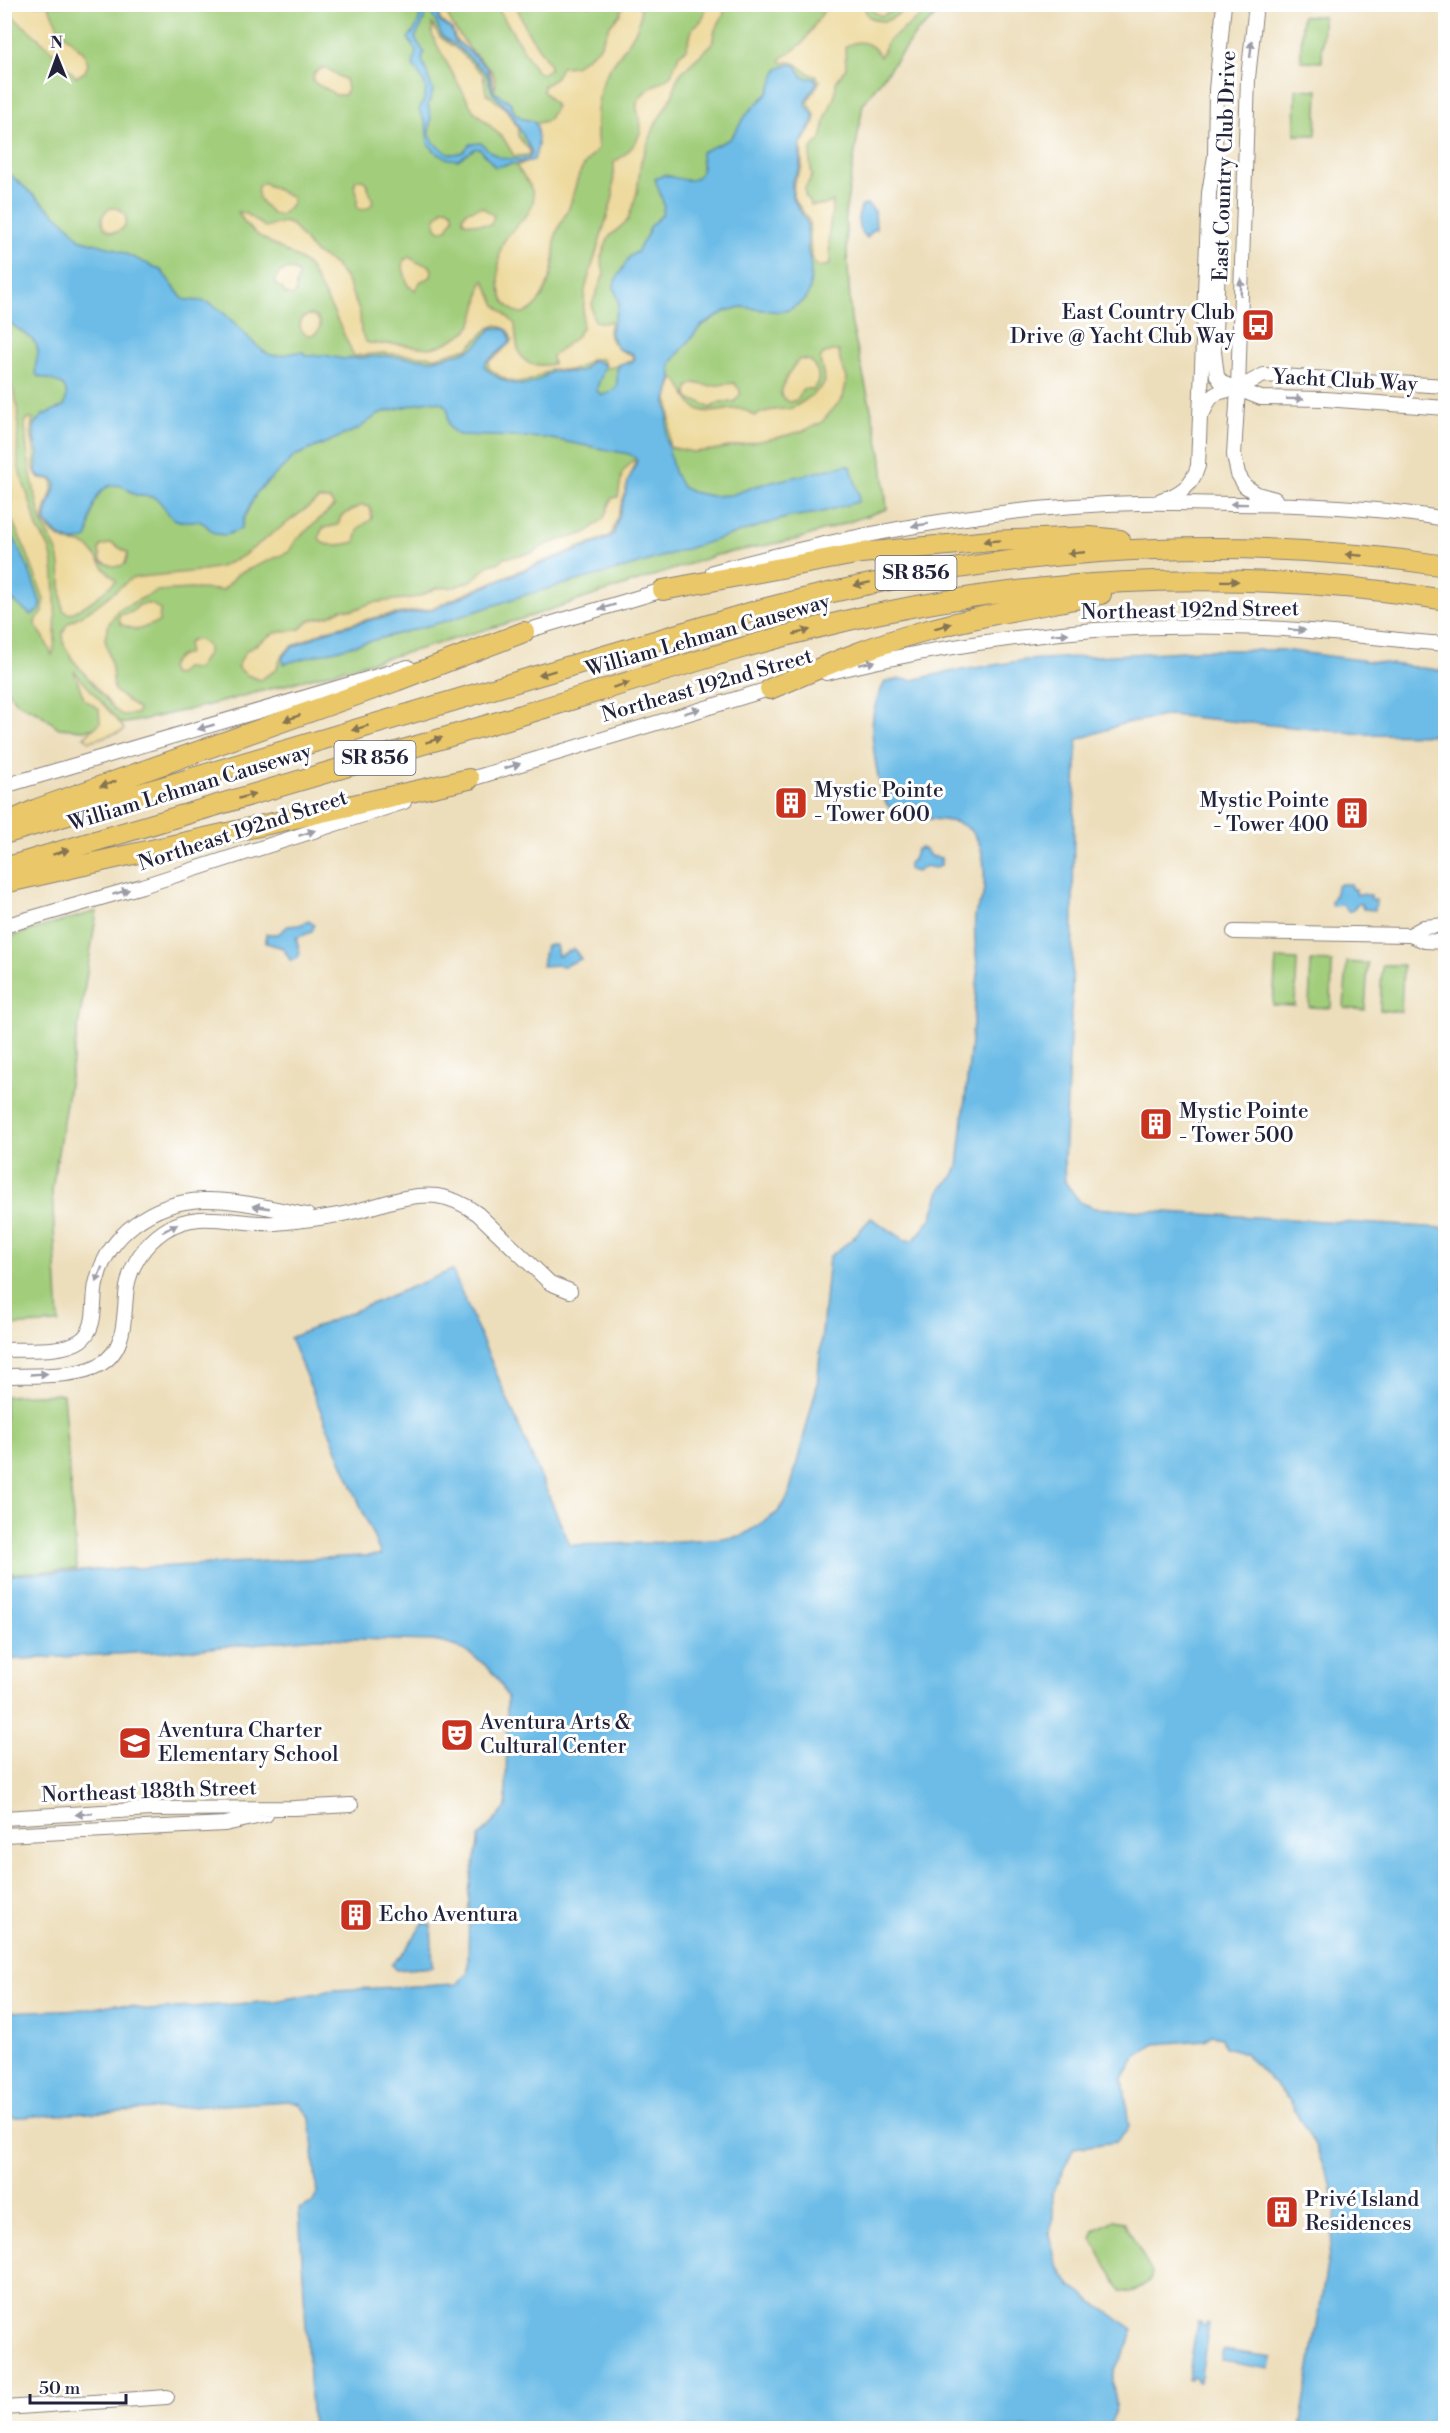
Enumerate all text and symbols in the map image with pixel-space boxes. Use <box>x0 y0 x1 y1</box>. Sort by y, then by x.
north arrow <box>27 27 87 87</box>
text: N <box>50 33 64 53</box>
one-way arrow <box>1246 39 1255 58</box>
street label: East Country Club Drive <box>1208 50 1242 282</box>
one-way arrow <box>1236 278 1246 297</box>
place label: East Country Club Drive @ Yacht Club Way <box>1010 300 1236 350</box>
bus stop icon: East Country Club Drive @ Yacht Club Way <box>1240 307 1276 343</box>
street label: Yacht Club Way <box>1271 364 1419 398</box>
one-way arrow <box>1285 394 1304 403</box>
one-way arrow <box>1230 499 1249 509</box>
one-way arrow <box>911 521 930 530</box>
one-way arrow <box>983 537 1002 546</box>
one-way arrow <box>1066 548 1085 557</box>
one-way arrow <box>1344 550 1363 560</box>
road number: SR 856 <box>876 556 956 590</box>
one-way arrow <box>1220 576 1239 585</box>
one-way arrow <box>853 580 872 589</box>
street label: William Lehman Causeway <box>582 588 834 684</box>
street label: Northeast 192nd Street <box>1081 596 1300 626</box>
one-way arrow <box>597 603 615 612</box>
one-way arrow <box>934 620 952 630</box>
one-way arrow <box>1287 625 1306 634</box>
one-way arrow <box>793 627 811 636</box>
one-way arrow <box>1050 629 1069 639</box>
street label: Northeast 192nd Street <box>599 643 816 729</box>
one-way arrow <box>858 658 877 668</box>
one-way arrow <box>538 669 556 678</box>
one-way arrow <box>612 680 630 689</box>
one-way arrow <box>683 706 701 715</box>
one-way arrow <box>283 714 301 723</box>
one-way arrow <box>197 723 215 732</box>
one-way arrow <box>351 724 369 733</box>
one-way arrow <box>425 735 443 744</box>
street label: William Lehman Causeway <box>64 738 315 838</box>
road number: SR 856 <box>334 741 416 775</box>
one-way arrow <box>503 761 521 770</box>
place label: Mystic Pointe - Tower 600 <box>814 778 944 828</box>
one-way arrow <box>99 779 117 789</box>
street label: Northeast 192nd Street <box>135 785 351 877</box>
building icon: Mystic Pointe - Tower 600 <box>773 785 809 821</box>
place label: Mystic Pointe - Tower 400 <box>1200 788 1329 838</box>
one-way arrow <box>239 791 257 800</box>
building icon: Mystic Pointe - Tower 400 <box>1334 795 1370 831</box>
one-way arrow <box>298 828 316 837</box>
one-way arrow <box>52 847 70 856</box>
one-way arrow <box>112 887 130 896</box>
place label: Mystic Pointe - Tower 500 <box>1179 1099 1309 1149</box>
building icon: Mystic Pointe - Tower 500 <box>1138 1106 1174 1142</box>
one-way arrow <box>251 1202 270 1211</box>
one-way arrow <box>161 1224 179 1234</box>
one-way arrow <box>94 1266 104 1284</box>
one-way arrow <box>29 1369 48 1379</box>
place label: Aventura Arts & Cultural Center <box>479 1710 632 1760</box>
theatre icon: Aventura Arts & Cultural Center <box>439 1717 475 1753</box>
place label: Aventura Charter Elementary School <box>157 1718 338 1768</box>
school or university icon: Aventura Charter Elementary School <box>117 1725 153 1761</box>
street label: Northeast 188th Street <box>41 1775 258 1809</box>
one-way arrow <box>74 1809 93 1818</box>
building icon: Echo Aventura <box>338 1897 374 1933</box>
place label: Echo Aventura <box>379 1902 519 1928</box>
place label: Privé Island Residences <box>1305 2187 1419 2237</box>
building icon: Privé Island Residences <box>1264 2194 1300 2230</box>
scale bar <box>30 2367 126 2405</box>
text: 50 m <box>39 2377 81 2400</box>

